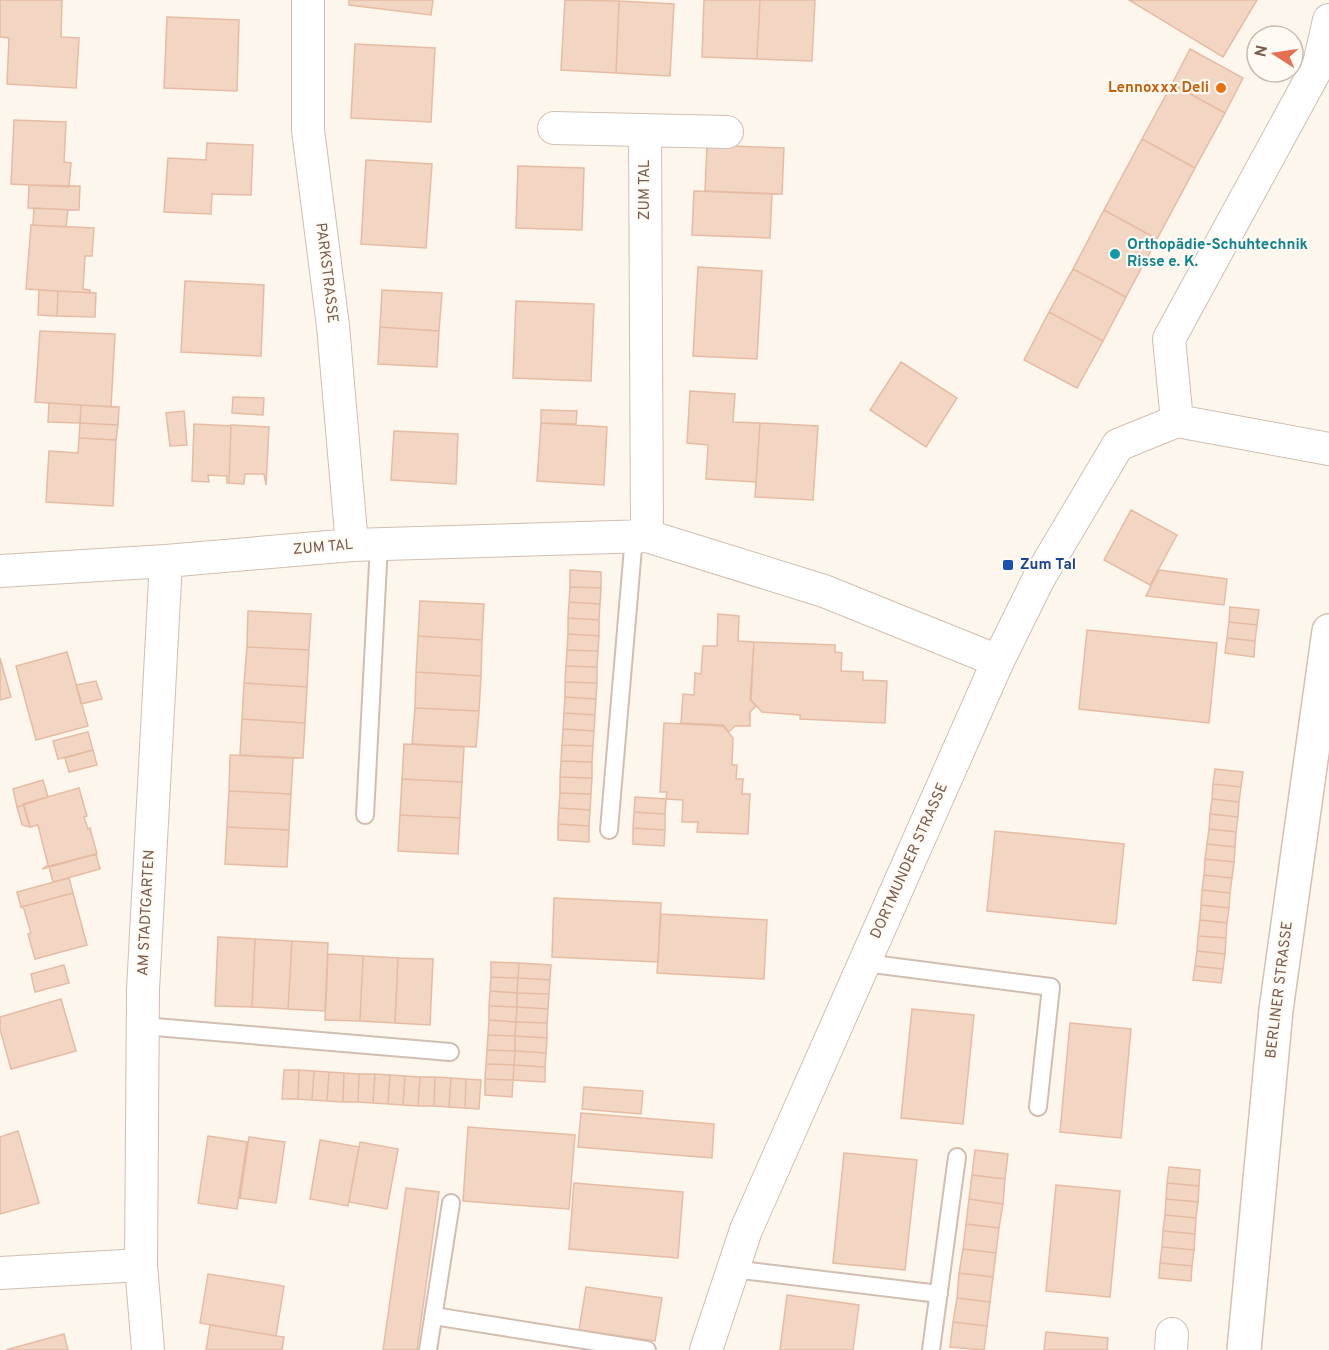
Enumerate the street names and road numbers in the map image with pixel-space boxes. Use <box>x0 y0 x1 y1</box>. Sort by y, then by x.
street label: ZUM TAL <box>636 160 655 220</box>
street label: PARKSTRASSE <box>310 222 342 324</box>
street label: ZUM TAL <box>292 536 354 560</box>
street label: DORTMUNDER STRASSE <box>867 780 953 942</box>
street label: AM STADTGARTEN <box>134 849 160 977</box>
street label: BERLINER STRASSE <box>1262 920 1298 1060</box>

